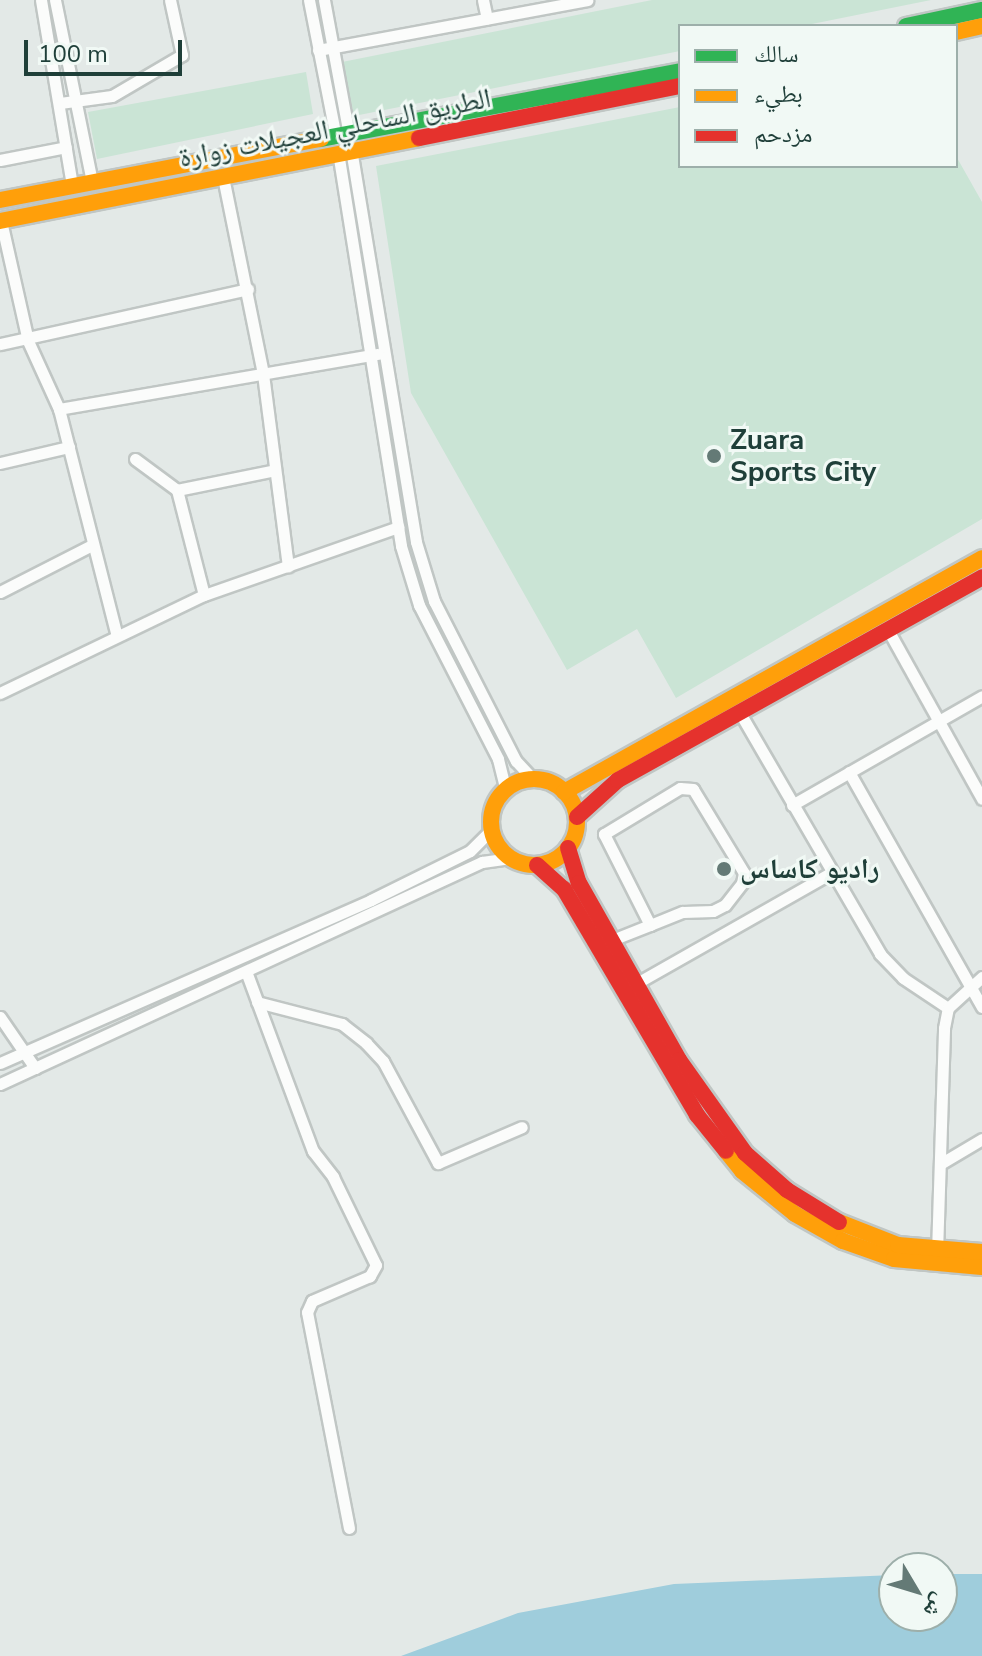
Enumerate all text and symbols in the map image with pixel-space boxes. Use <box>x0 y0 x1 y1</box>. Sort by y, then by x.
scale bar <box>28 24 186 74</box>
legend <box>678 24 958 168</box>
text: 100 m <box>38 38 108 70</box>
text: سالك <box>754 38 799 70</box>
text: بطيء <box>754 78 803 110</box>
street label: الطريق الساحلي العجيلات زوارة <box>176 81 494 175</box>
text: مزدحم <box>754 118 813 150</box>
place label: Zuara Sports City <box>730 423 876 489</box>
marker: Zuara Sports City <box>705 447 723 465</box>
place label: راديو كاساس <box>740 852 879 886</box>
marker: راديو كاساس <box>715 860 733 878</box>
north arrow <box>878 1552 958 1632</box>
text: ش <box>916 1587 954 1624</box>

